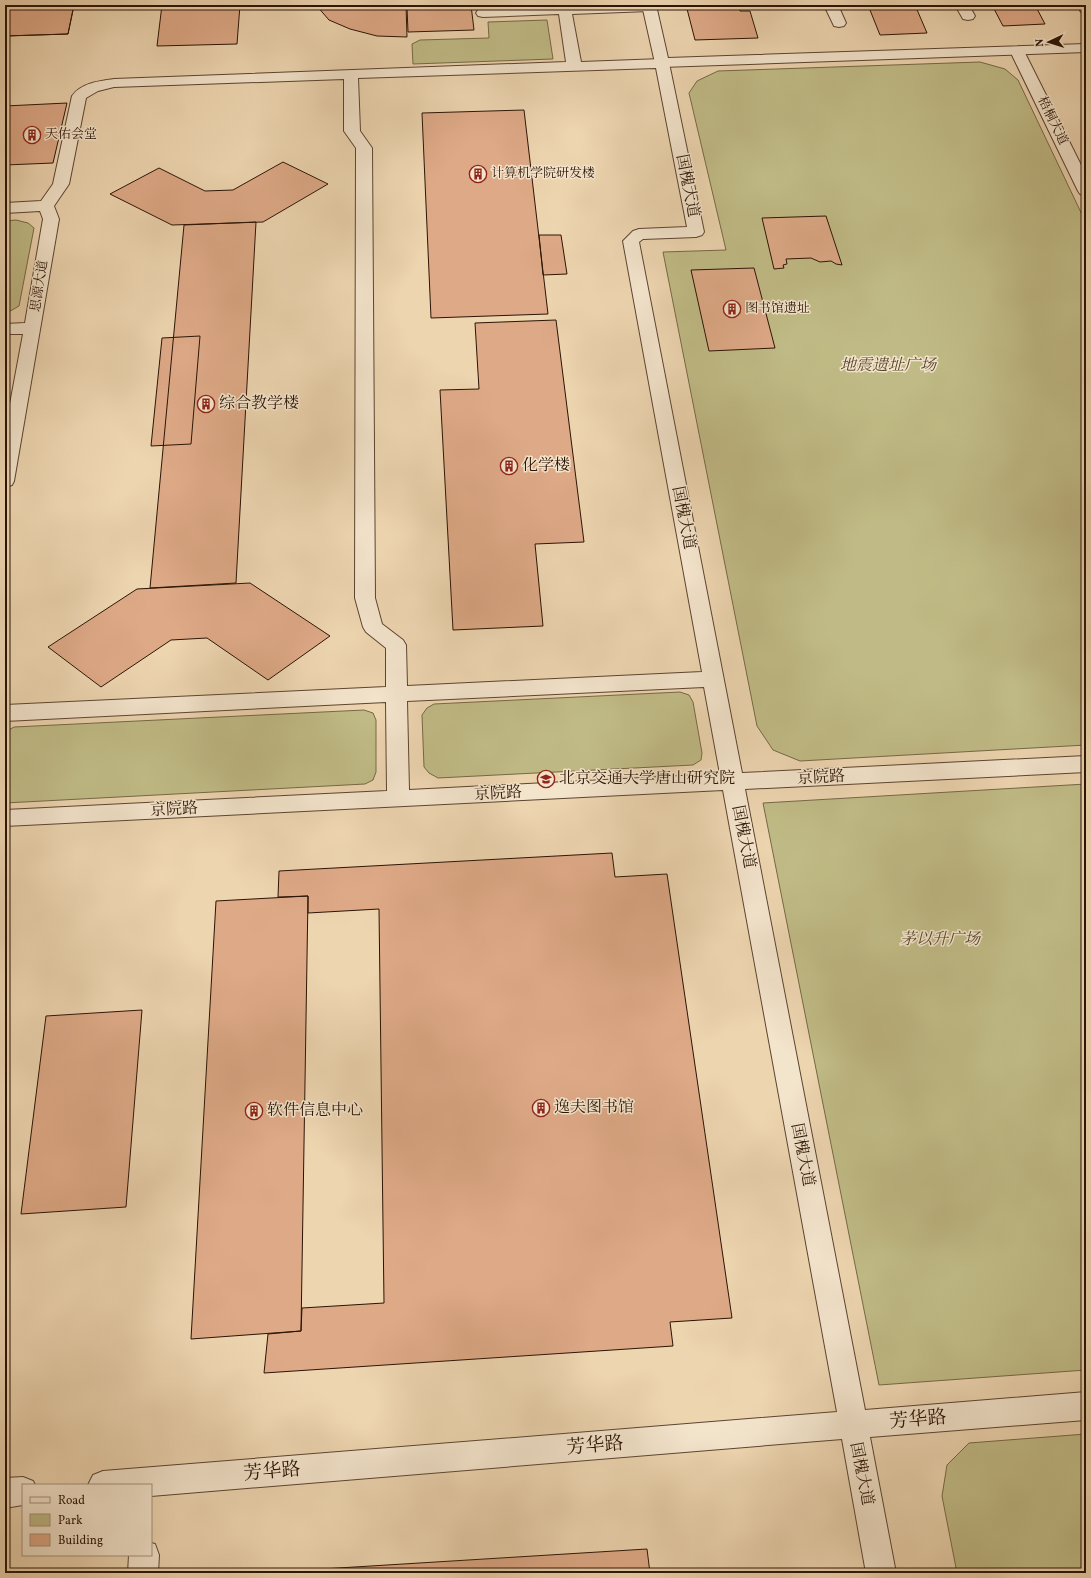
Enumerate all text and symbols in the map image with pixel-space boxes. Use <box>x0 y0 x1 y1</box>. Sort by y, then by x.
north arrow <box>1029 22 1069 62</box>
text: N <box>1033 38 1048 47</box>
street label: 梧桐大道 <box>1033 94 1071 148</box>
building icon: 天佑会堂 <box>22 125 42 145</box>
place label: 天佑会堂 <box>45 126 97 144</box>
street label: 国槐大道 <box>670 152 704 220</box>
building icon: 计算机学院研发楼 <box>468 164 488 184</box>
place label: 计算机学院研发楼 <box>491 165 595 183</box>
street label: 思源大道 <box>27 259 53 313</box>
building icon: 图书馆遗址 <box>722 299 742 319</box>
place label: 图书馆遗址 <box>745 300 810 318</box>
park label: 地震遗址广场 <box>840 355 938 377</box>
place label: 综合教学楼 <box>219 393 299 415</box>
building icon: 综合教学楼 <box>196 394 216 414</box>
place label: 化学楼 <box>522 455 570 477</box>
building icon: 化学楼 <box>499 456 519 476</box>
street label: 国槐大道 <box>666 484 700 552</box>
street label: 京院路 <box>796 766 846 790</box>
place label: 北京交通大学唐山研究院 <box>559 768 735 790</box>
school or university icon: 北京交通大学唐山研究院 <box>536 769 556 789</box>
street label: 京院路 <box>473 782 523 806</box>
street label: 京院路 <box>149 798 199 822</box>
street label: 国槐大道 <box>726 803 760 871</box>
park label: 茅以升广场 <box>900 929 982 951</box>
place label: 逸夫图书馆 <box>554 1097 634 1119</box>
building icon: 逸夫图书馆 <box>531 1098 551 1118</box>
place label: 软件信息中心 <box>267 1100 363 1122</box>
building icon: 软件信息中心 <box>244 1101 264 1121</box>
street label: 国槐大道 <box>785 1121 819 1189</box>
street label: 芳华路 <box>888 1405 948 1435</box>
street label: 芳华路 <box>565 1431 625 1461</box>
street label: 国槐大道 <box>844 1440 878 1508</box>
street label: 芳华路 <box>242 1457 302 1487</box>
legend <box>22 1484 152 1556</box>
text: Road <box>58 1493 85 1509</box>
text: Park <box>58 1513 83 1529</box>
text: Building <box>58 1533 103 1549</box>

